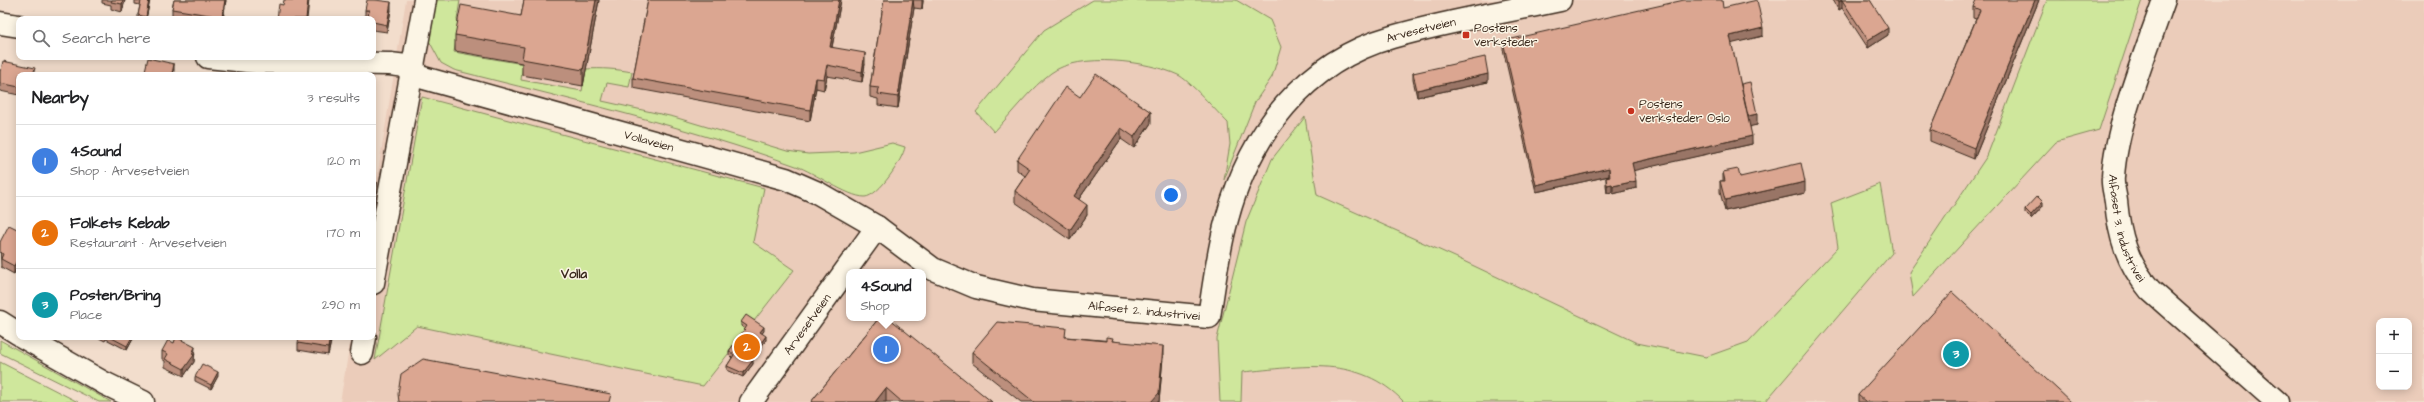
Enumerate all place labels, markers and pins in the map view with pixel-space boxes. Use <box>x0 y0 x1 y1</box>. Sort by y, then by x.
place label: Postens verksteder <box>1474 20 1538 51</box>
marker: Postens verksteder <box>1461 30 1471 40</box>
place label: Postens verksteder Oslo <box>1639 96 1730 127</box>
marker: Postens verksteder Oslo <box>1626 106 1636 116</box>
pin: 2 <box>734 332 760 362</box>
pin: 1 <box>873 334 899 364</box>
pin: 3 <box>1943 339 1969 369</box>

